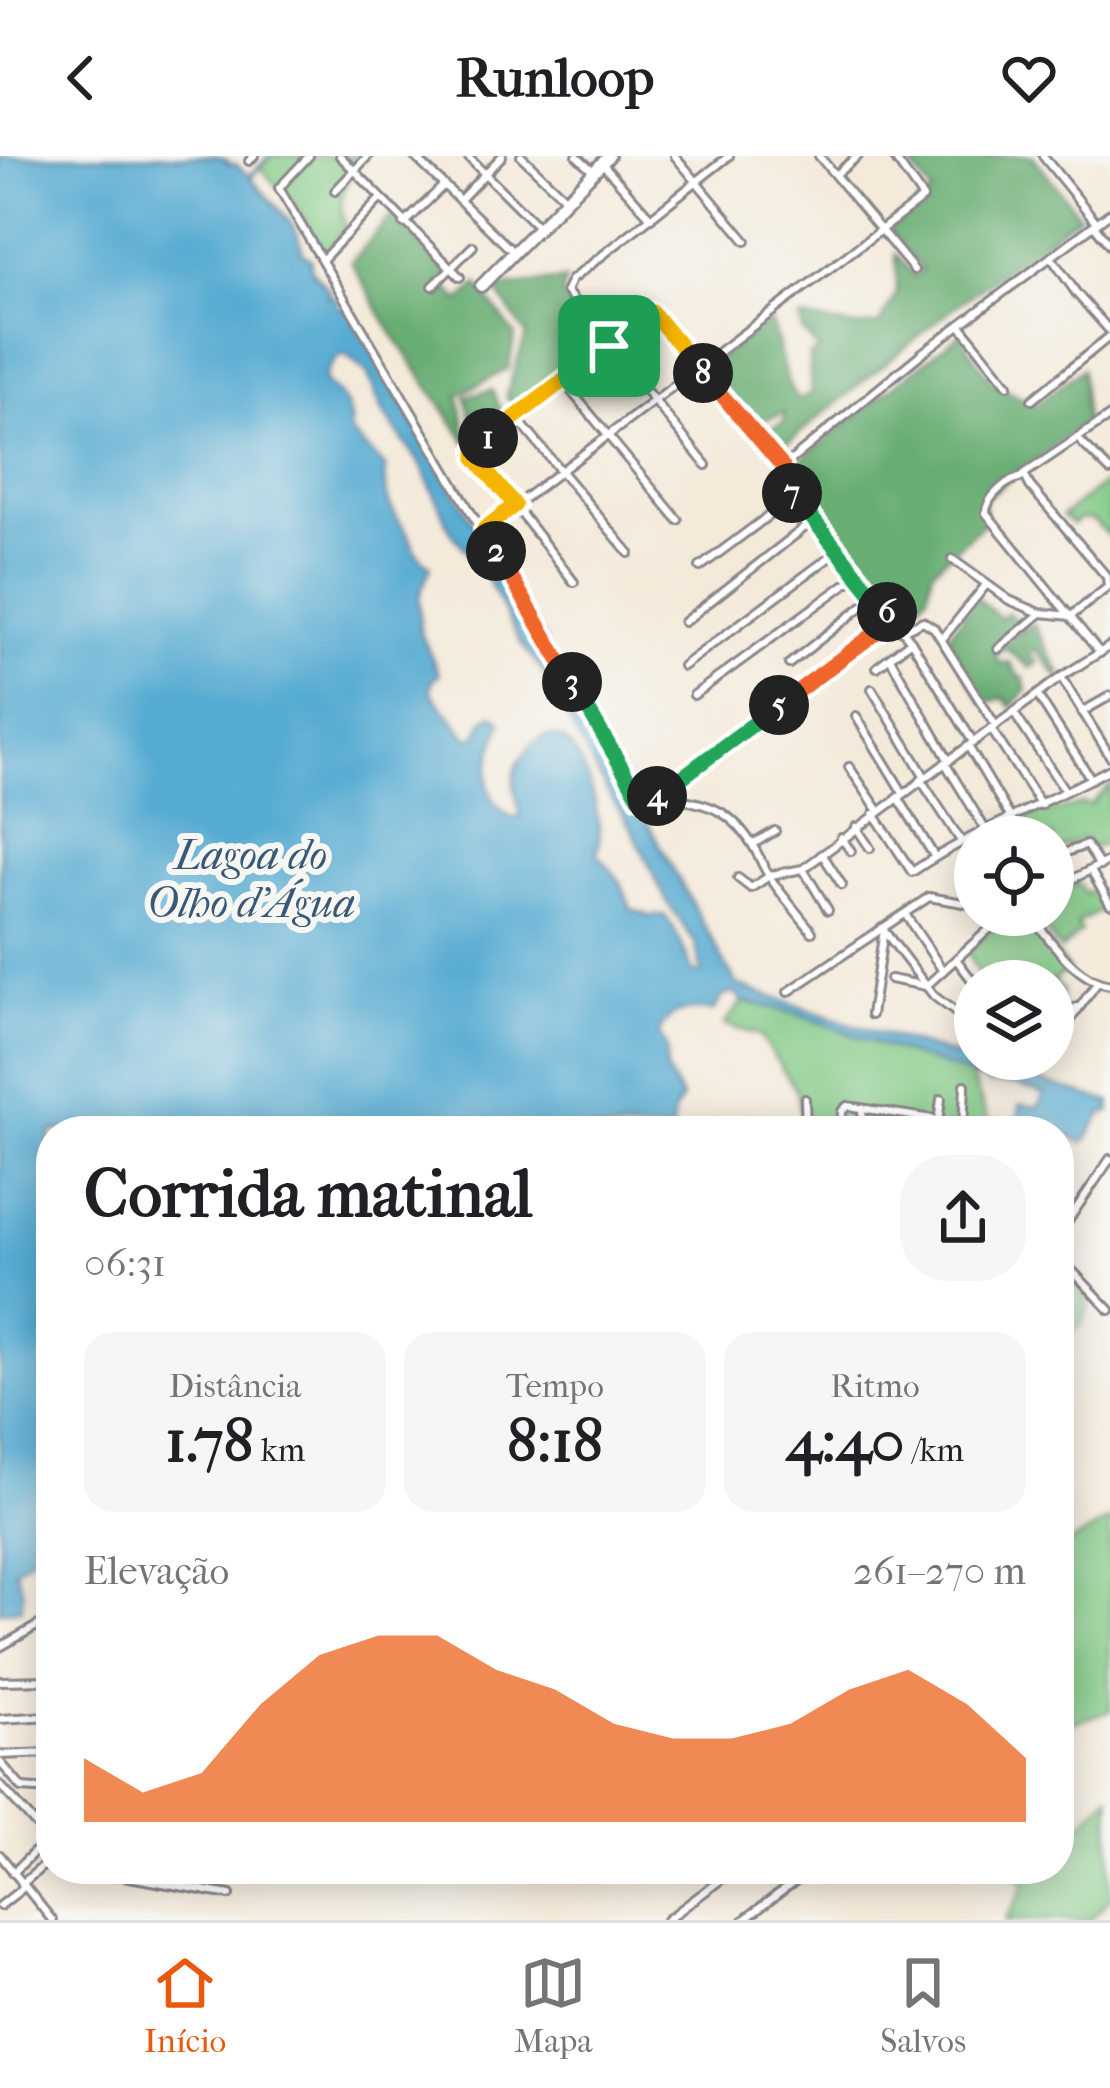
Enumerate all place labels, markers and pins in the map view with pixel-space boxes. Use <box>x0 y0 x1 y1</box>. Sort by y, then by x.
pin <box>558 295 660 397</box>
pin: 8 <box>673 343 733 403</box>
pin: 1 <box>458 408 518 468</box>
pin: 7 <box>762 463 822 523</box>
pin: 2 <box>466 521 526 581</box>
pin: 6 <box>857 582 917 642</box>
pin: 3 <box>542 652 602 712</box>
pin: 5 <box>749 675 809 735</box>
pin: 4 <box>627 766 687 826</box>

